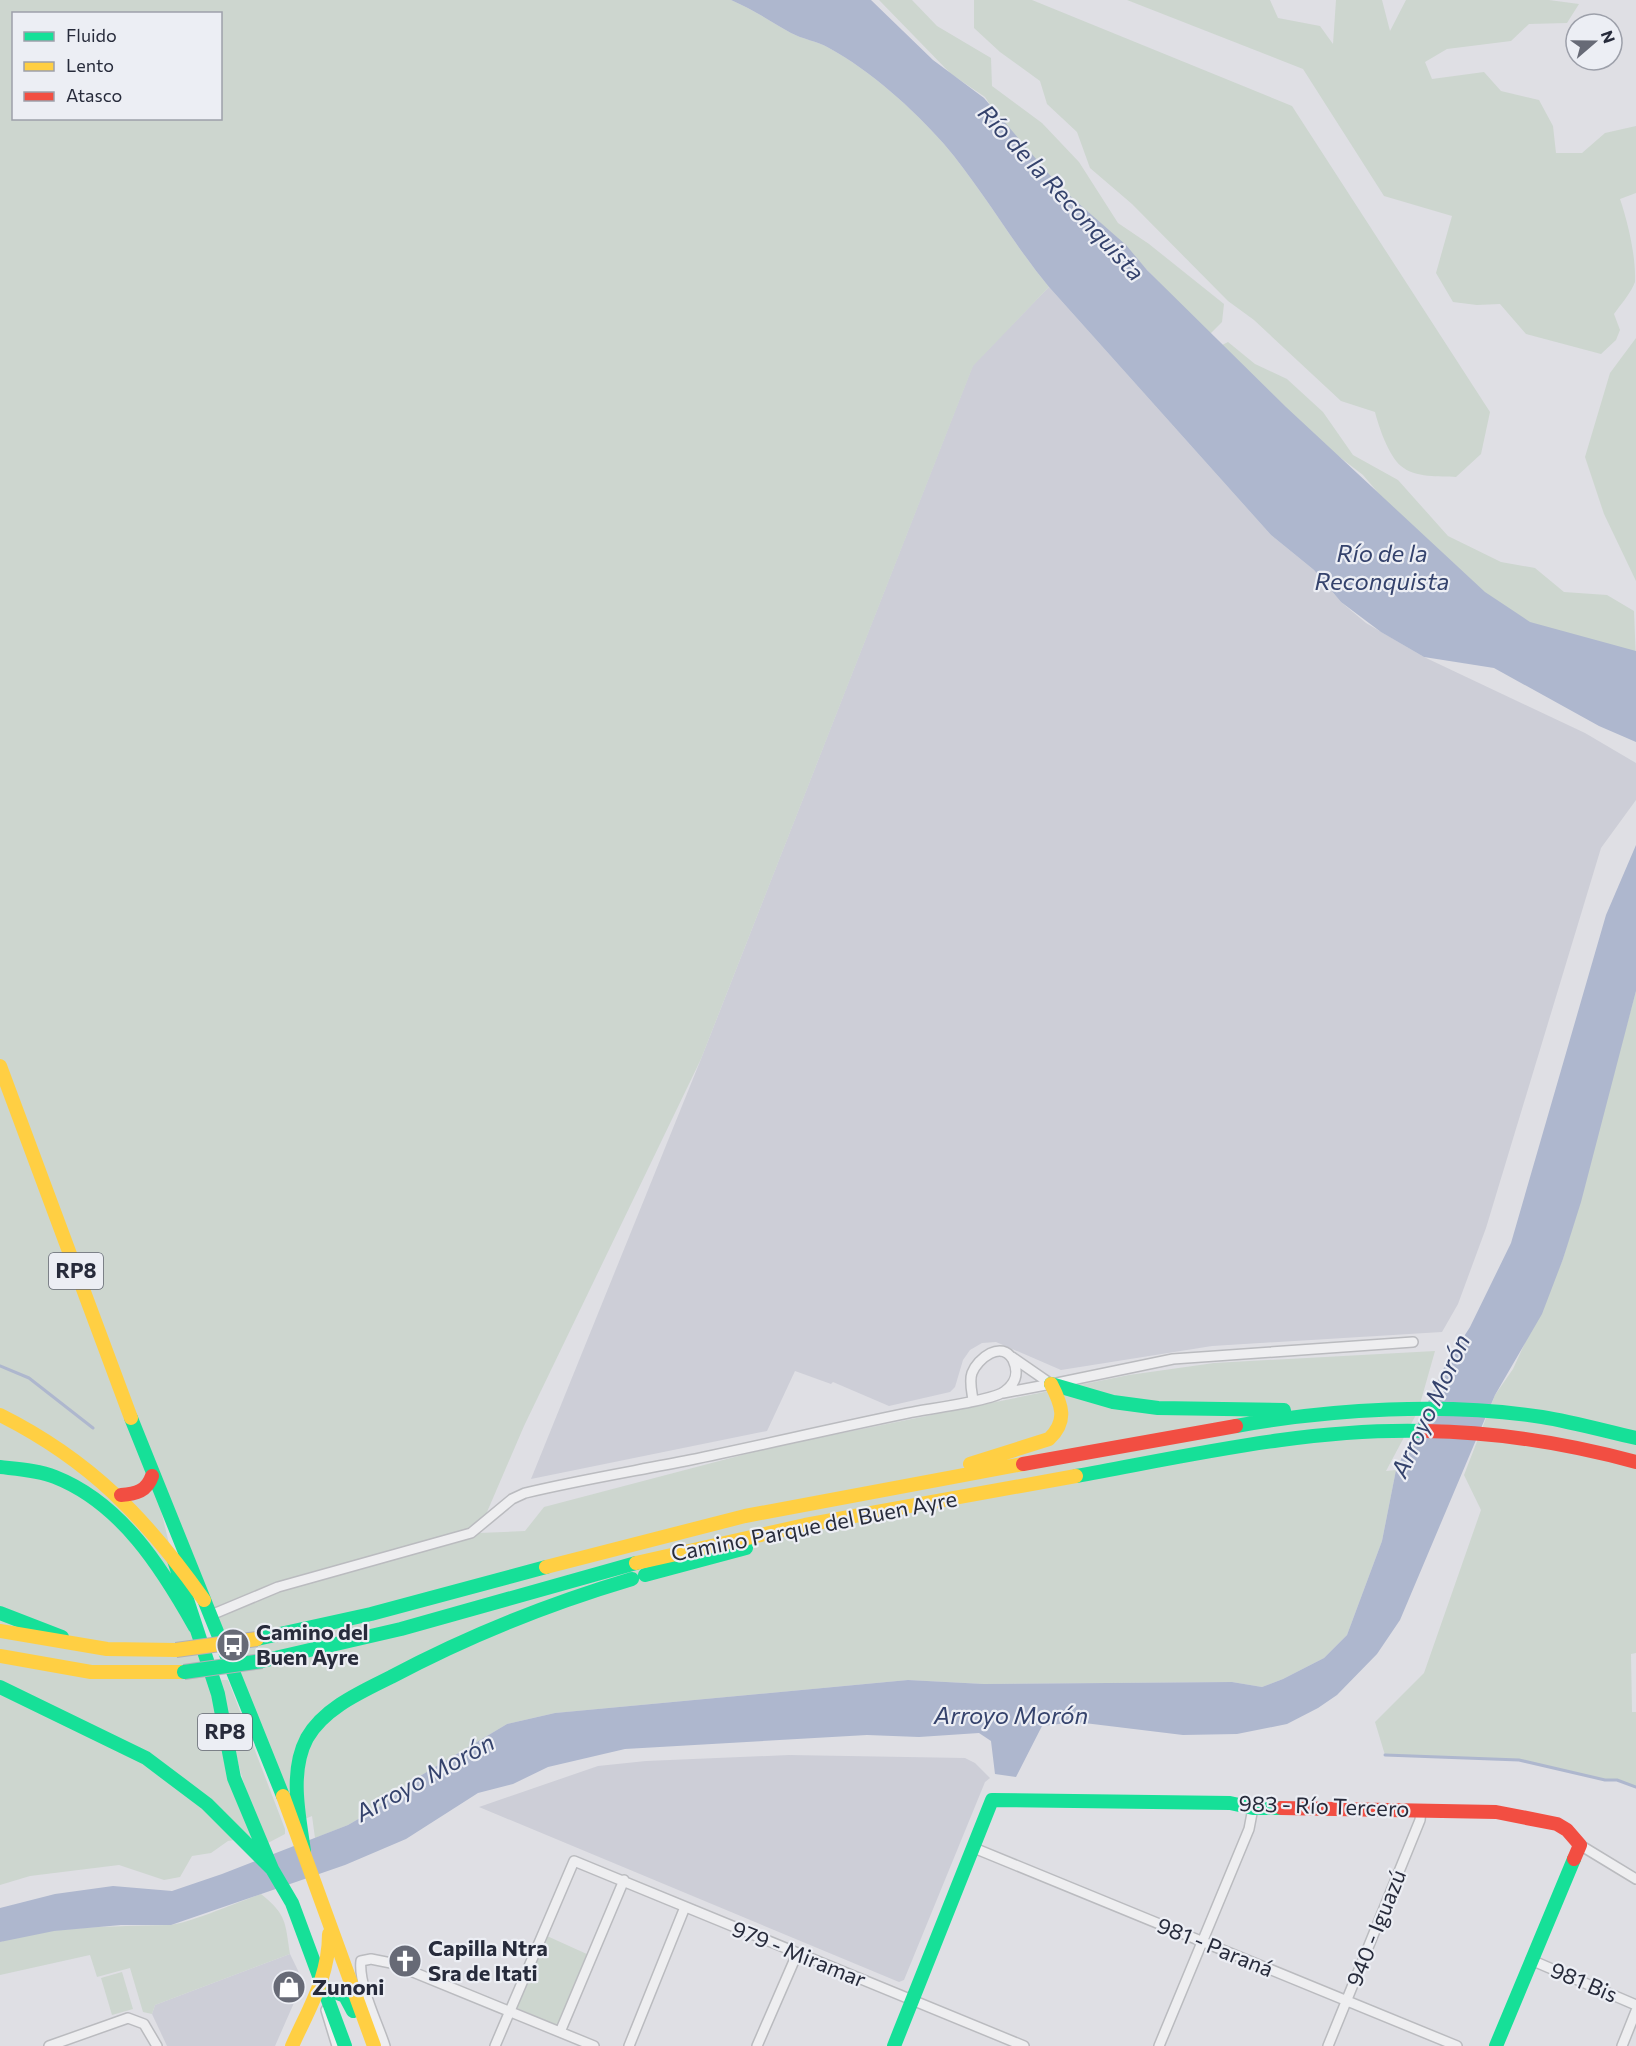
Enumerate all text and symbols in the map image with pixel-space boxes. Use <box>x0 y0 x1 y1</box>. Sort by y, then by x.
legend <box>12 12 222 120</box>
north arrow <box>1564 12 1624 72</box>
text: Fluido <box>66 24 117 46</box>
text: N <box>1598 28 1620 46</box>
text: Lento <box>66 54 114 76</box>
text: Atasco <box>66 84 122 106</box>
water label: Río de la Reconquista <box>973 98 1151 286</box>
water label: Río de la Reconquista <box>1315 538 1449 595</box>
road number: RP8 <box>49 1253 103 1289</box>
water label: Arroyo Morón <box>1383 1329 1475 1482</box>
street label: Camino Parque del Buen Ayre <box>669 1485 959 1567</box>
place label: Camino del Buen Ayre <box>256 1618 368 1670</box>
bus stop icon: Camino del Buen Ayre <box>215 1627 251 1663</box>
water label: Arroyo Morón <box>933 1700 1088 1729</box>
road number: RP8 <box>198 1714 252 1750</box>
water label: Arroyo Morón <box>349 1727 499 1827</box>
street label: 983 - Río Tercero <box>1238 1789 1410 1822</box>
street label: 940 - Iguazú <box>1340 1865 1411 1990</box>
street label: 981 - Paraná <box>1153 1911 1277 1982</box>
street label: 979 - Miramar <box>728 1914 870 1993</box>
place label: Capilla Ntra Sra de Itati <box>428 1934 548 1986</box>
church icon: Capilla Ntra Sra de Itati <box>387 1943 423 1979</box>
street label: 981 Bis <box>1547 1955 1622 2008</box>
shop icon: Zunoni <box>271 1969 307 2005</box>
place label: Zunoni <box>312 1973 384 2000</box>

